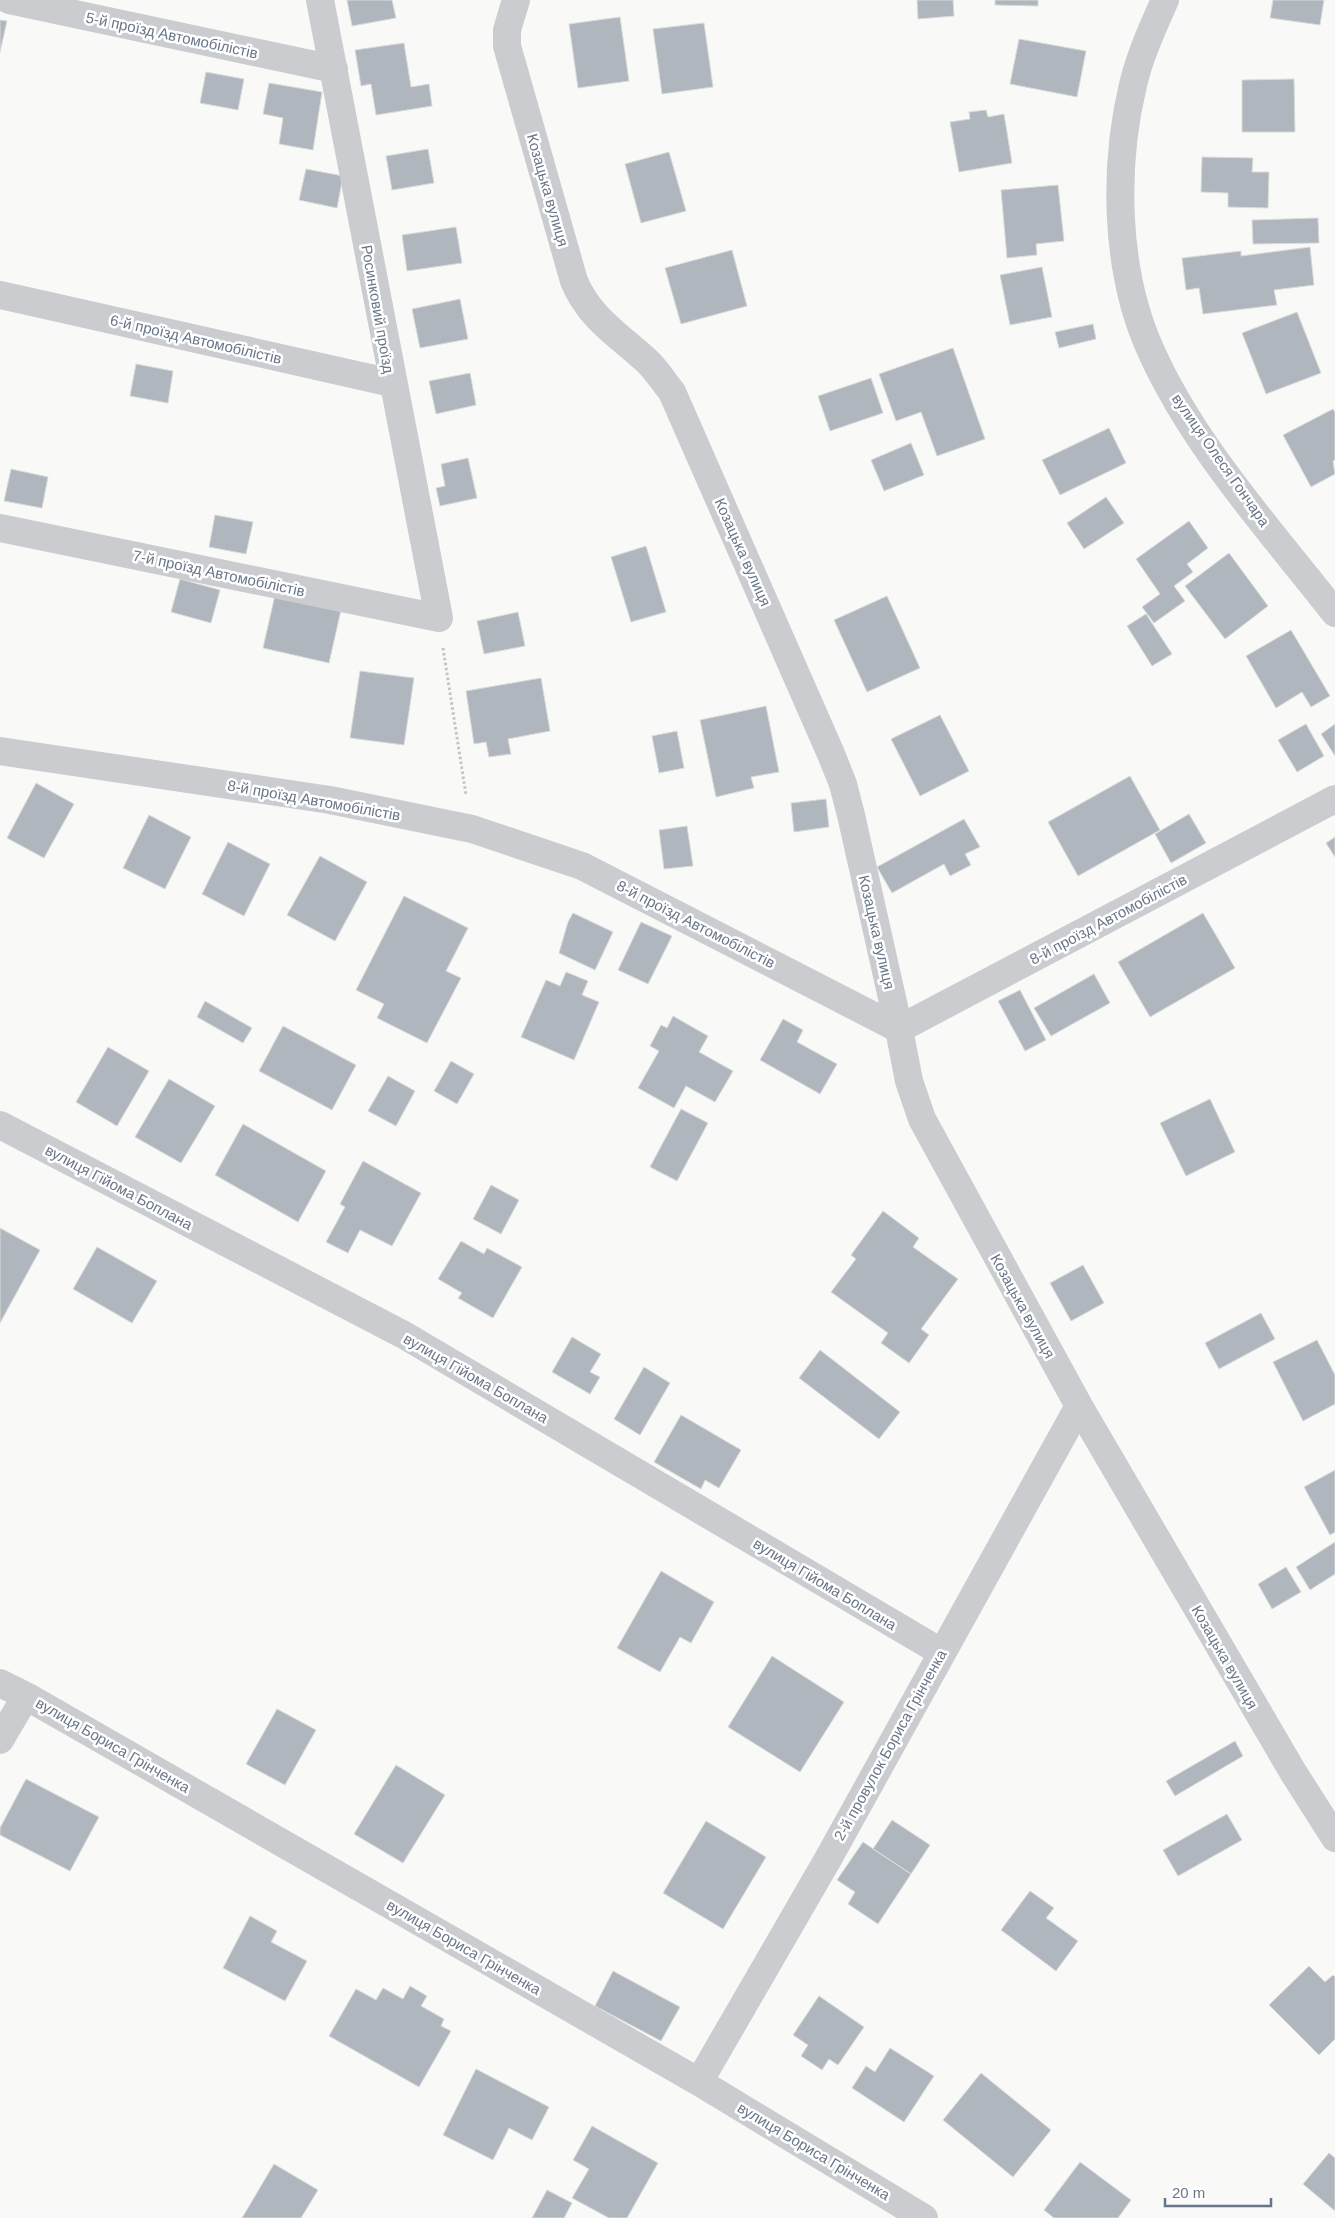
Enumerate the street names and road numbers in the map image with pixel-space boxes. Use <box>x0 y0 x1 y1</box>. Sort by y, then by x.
street label: 5-й проїзд Автомобілістів <box>84 8 260 62</box>
street label: Козацька вулиця <box>524 132 572 248</box>
street label: Росинковий проїзд <box>358 243 398 375</box>
street label: 6-й проїзд Автомобілістів <box>109 311 283 367</box>
street label: вулиця Олеся Гончара <box>1169 390 1274 530</box>
street label: Козацька вулиця <box>712 495 774 609</box>
street label: 7-й проїзд Автомобілістів <box>131 546 307 600</box>
street label: 8-й проїзд Автомобілістів <box>226 776 402 824</box>
street label: 8-й проїзд Автомобілістів <box>1027 870 1189 968</box>
street label: Козацька вулиця <box>856 873 898 991</box>
street label: 8-й проїзд Автомобілістів <box>614 877 778 971</box>
street label: вулиця Гійома Боплана <box>43 1141 196 1233</box>
street label: Козацька вулиця <box>987 1251 1059 1361</box>
street label: вулиця Гійома Боплана <box>401 1330 552 1427</box>
street label: вулиця Гійома Боплана <box>750 1535 900 1634</box>
street label: Козацька вулиця <box>1188 1602 1262 1712</box>
street label: 2-й провулок Бориса Грінченка <box>830 1646 950 1843</box>
street label: вулиця Бориса Грінченка <box>33 1694 193 1796</box>
street label: вулиця Бориса Грінченка <box>384 1896 544 1998</box>
street label: вулиця Бориса Грінченка <box>735 2099 894 2204</box>

